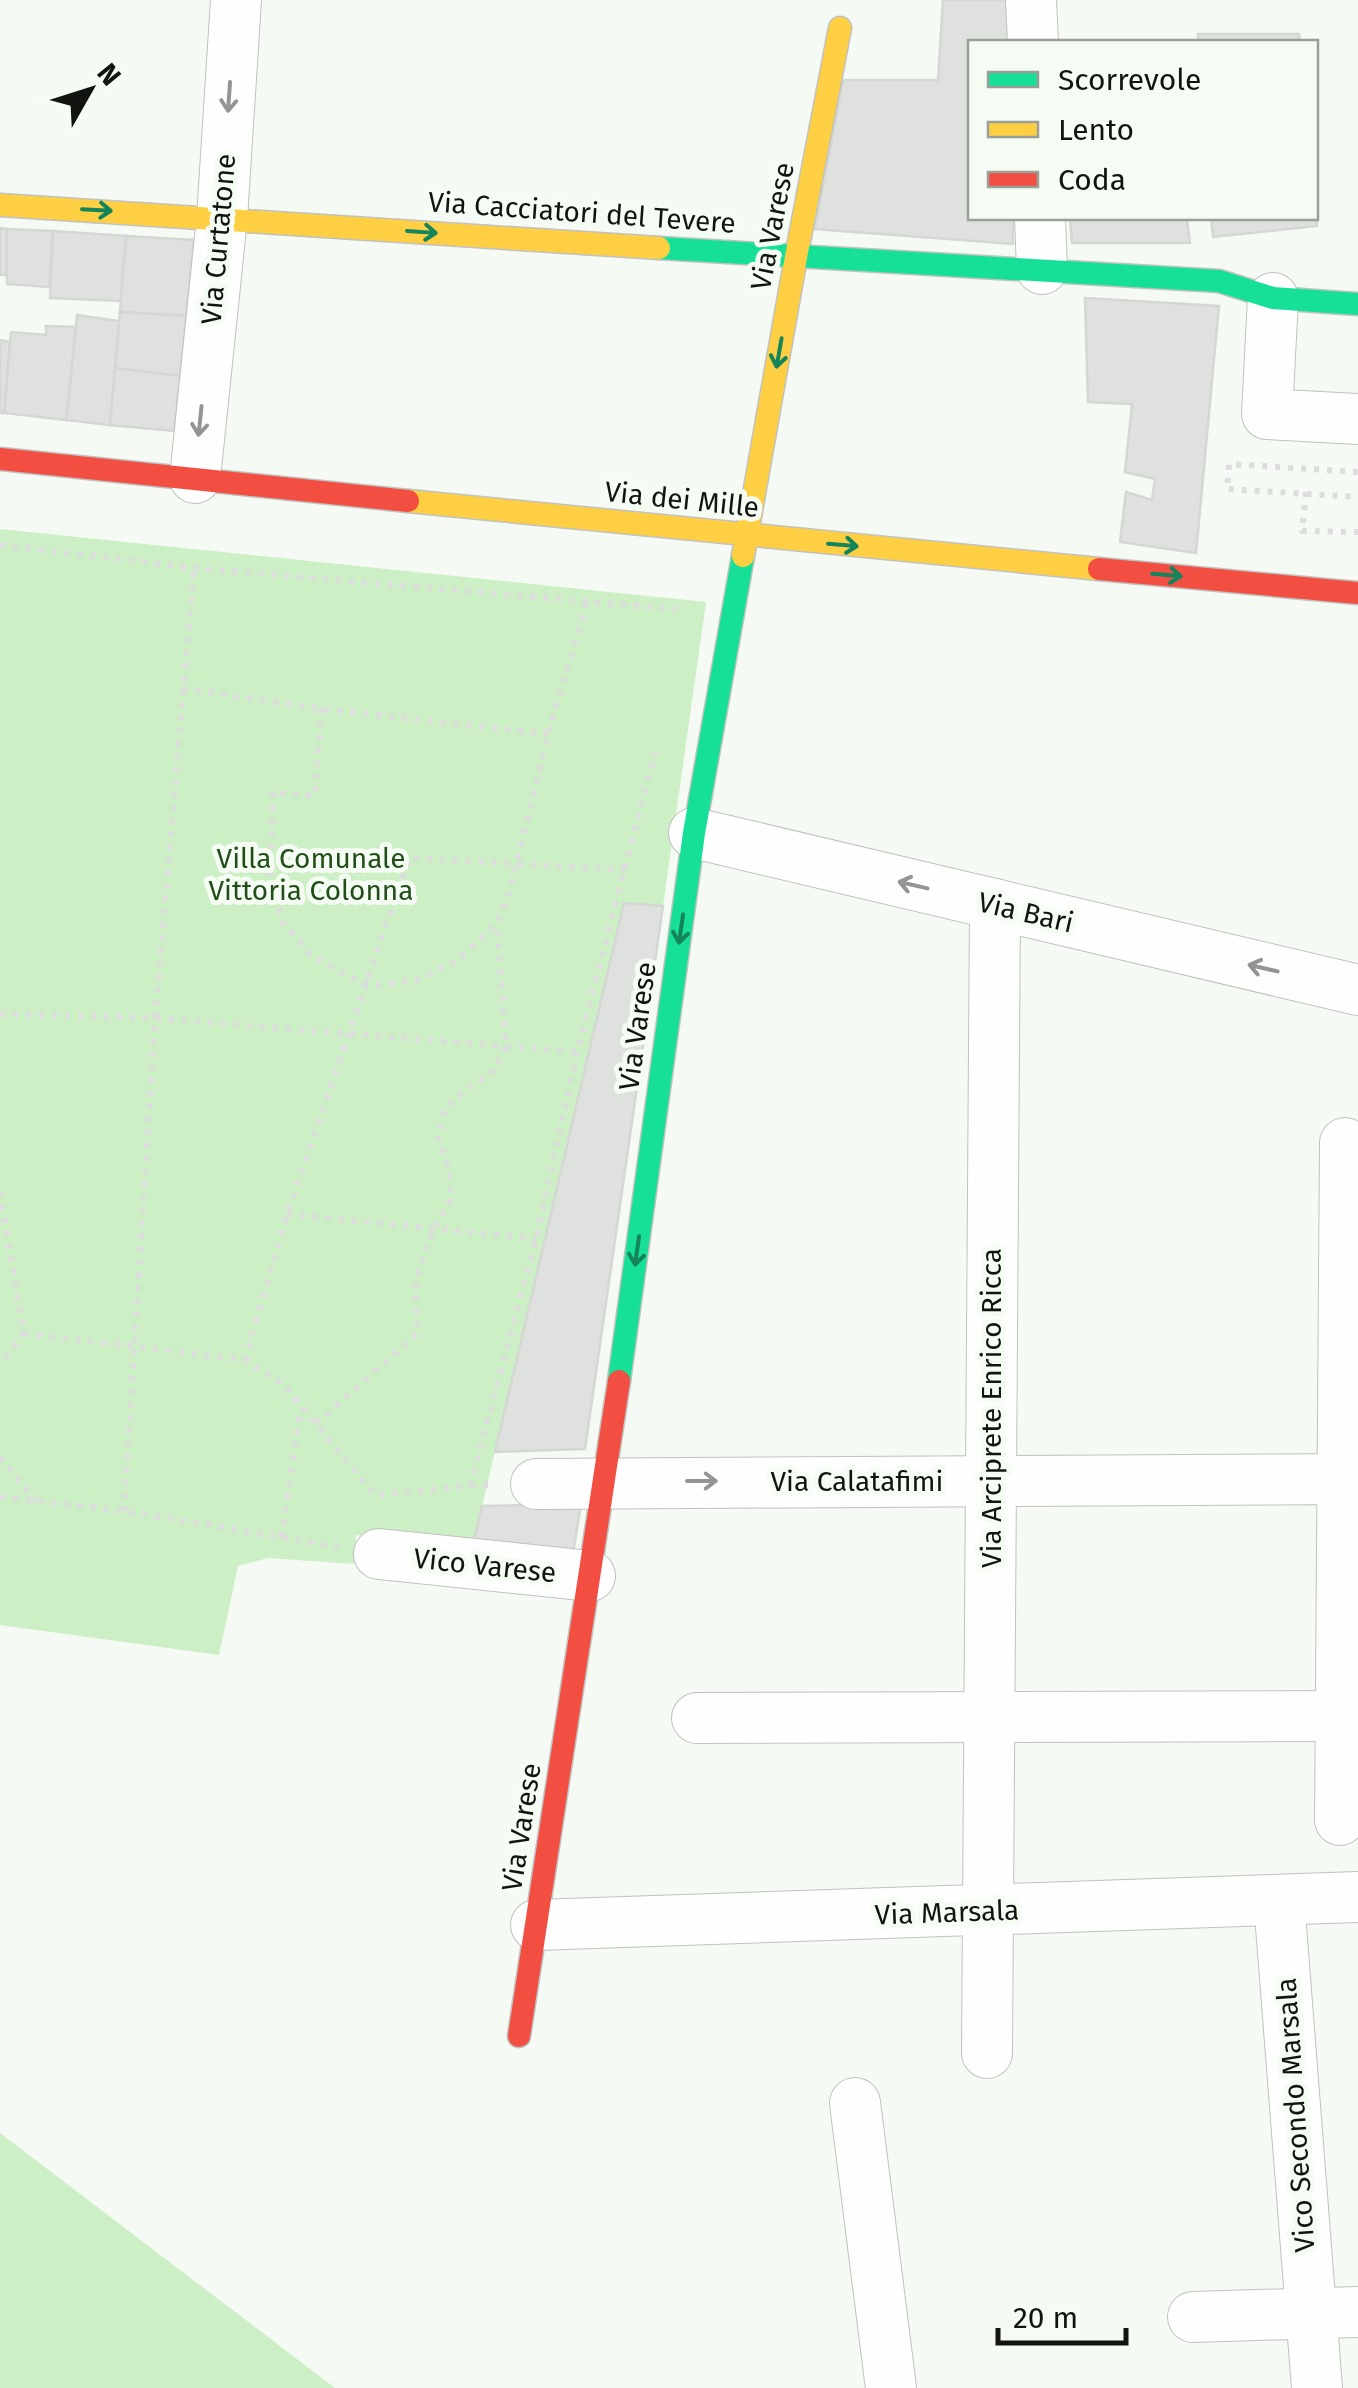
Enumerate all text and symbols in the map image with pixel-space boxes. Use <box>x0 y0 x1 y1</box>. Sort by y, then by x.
north arrow <box>40 40 140 140</box>
legend <box>968 40 1318 220</box>
text: N <box>90 57 128 92</box>
text: Scorrevole <box>1058 62 1201 98</box>
one-way arrow <box>220 81 239 113</box>
text: Lento <box>1058 112 1134 148</box>
street label: Via Curtatone <box>195 152 242 326</box>
street label: Via Varese <box>744 159 801 293</box>
text: Coda <box>1058 162 1126 198</box>
street label: Via Cacciatori del Tevere <box>427 185 737 240</box>
one-way arrow <box>81 201 113 220</box>
one-way arrow <box>405 222 437 241</box>
one-way arrow <box>769 336 788 369</box>
one-way arrow <box>191 404 210 437</box>
street label: Via dei Mille <box>603 475 761 524</box>
one-way arrow <box>827 536 859 555</box>
one-way arrow <box>1151 566 1183 585</box>
park label: Villa Comunale Vittoria Colonna <box>209 842 413 907</box>
one-way arrow <box>898 875 930 893</box>
street label: Via Bari <box>975 885 1077 939</box>
one-way arrow <box>671 913 689 945</box>
one-way arrow <box>1248 958 1280 976</box>
street label: Via Varese <box>612 960 663 1092</box>
one-way arrow <box>627 1235 645 1267</box>
street label: Via Arciprete Enrico Ricca <box>975 1248 1008 1568</box>
street label: Via Calatafimi <box>771 1465 943 1498</box>
one-way arrow <box>686 1472 718 1490</box>
street label: Vico Varese <box>412 1542 558 1589</box>
street label: Via Varese <box>495 1761 548 1894</box>
street label: Via Marsala <box>874 1893 1020 1932</box>
street label: Vico Secondo Marsala <box>1269 1977 1322 2253</box>
scale bar <box>998 2283 1126 2345</box>
text: 20 m <box>1013 2300 1078 2336</box>

